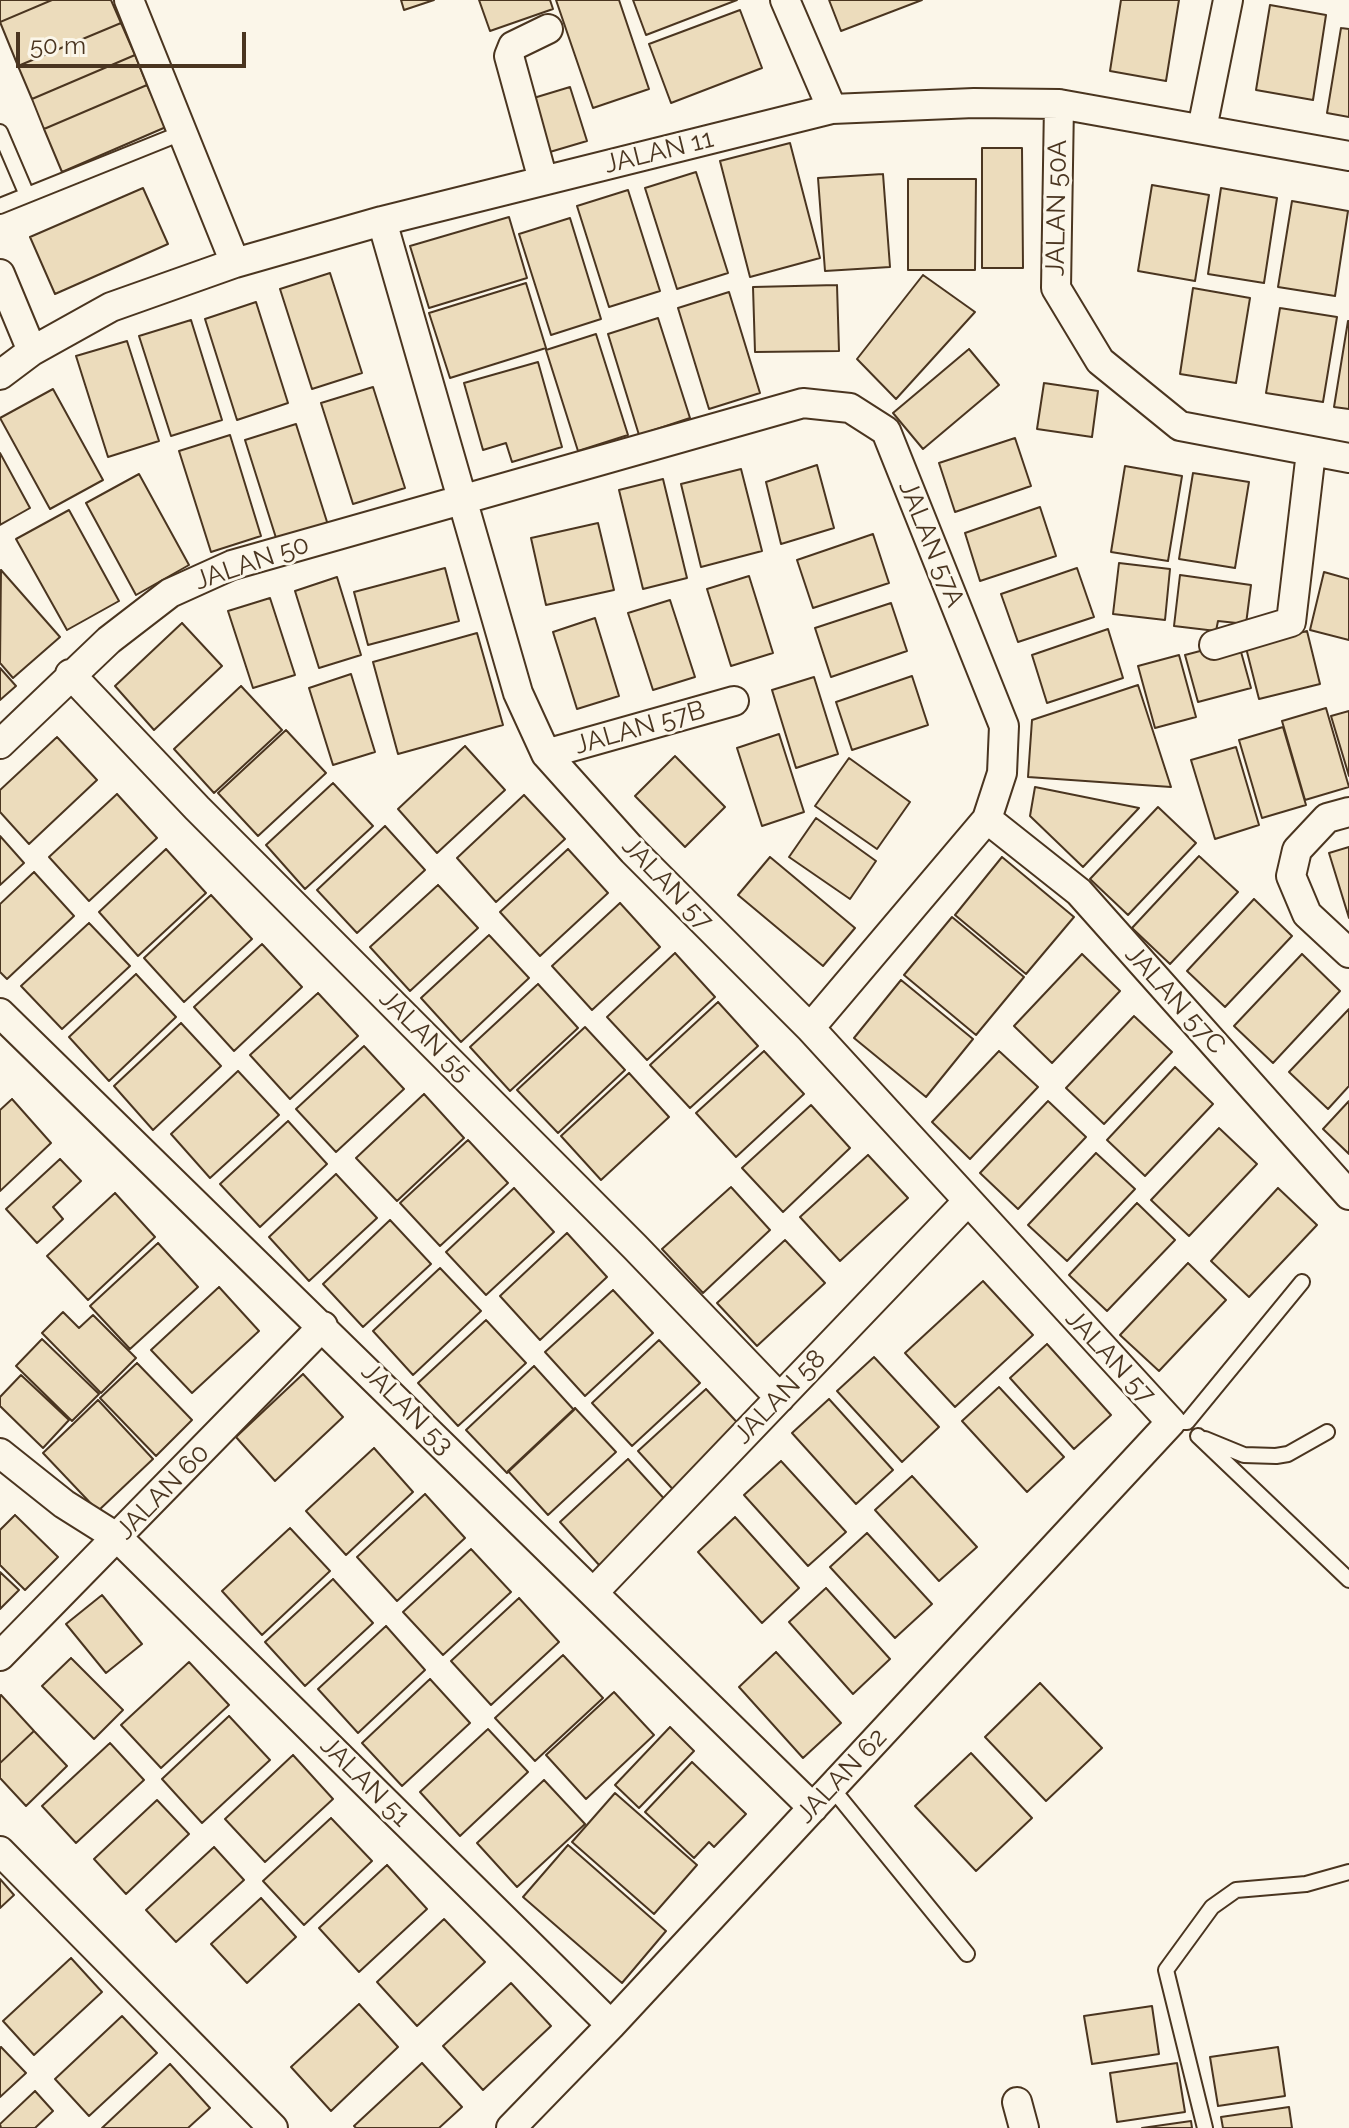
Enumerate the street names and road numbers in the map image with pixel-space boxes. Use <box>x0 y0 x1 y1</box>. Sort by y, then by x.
street label: JALAN 11 <box>601 123 717 181</box>
street label: JALAN 50A <box>1040 140 1074 276</box>
street label: JALAN 57A <box>892 476 970 612</box>
street label: JALAN 50 <box>191 529 313 597</box>
street label: JALAN 57B <box>571 694 709 762</box>
street label: JALAN 57 <box>615 831 719 937</box>
street label: JALAN 57C <box>1118 939 1232 1061</box>
street label: JALAN 55 <box>372 983 478 1089</box>
street label: JALAN 57 <box>1059 1304 1161 1410</box>
street label: JALAN 58 <box>728 1343 832 1451</box>
street label: JALAN 53 <box>355 1357 459 1461</box>
street label: JALAN 60 <box>110 1438 216 1546</box>
street label: JALAN 62 <box>790 1722 894 1830</box>
street label: JALAN 51 <box>314 1731 416 1833</box>

